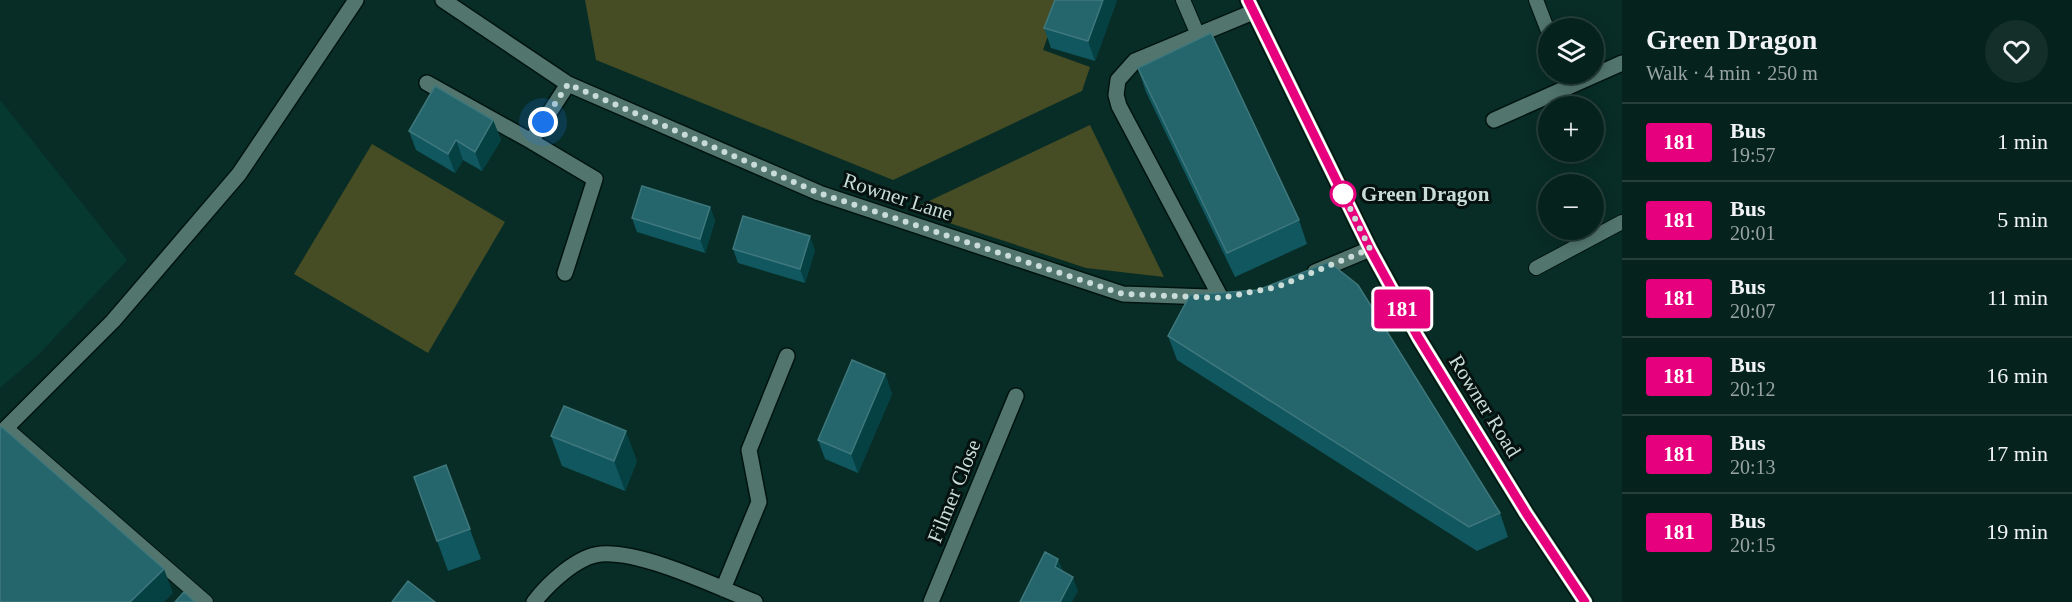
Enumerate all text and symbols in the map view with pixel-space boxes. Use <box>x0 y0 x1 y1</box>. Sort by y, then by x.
map controls <box>1538 18 1604 240</box>
button: layers <box>1538 18 1604 84</box>
button: heart <box>1985 20 2048 83</box>
text: Green Dragon <box>1646 24 1817 55</box>
text: Walk · 4 min · 250 m <box>1646 62 1818 84</box>
button: + <box>1538 96 1604 162</box>
your location <box>528 107 558 137</box>
text: Bus <box>1730 118 1765 143</box>
text: 1 min <box>1997 129 2048 154</box>
text: 181 <box>1663 130 1695 154</box>
text: 19:57 <box>1730 144 1776 166</box>
street label: Rowner Lane <box>840 168 956 226</box>
button: − <box>1538 174 1604 240</box>
marker: Green Dragon <box>1330 181 1356 207</box>
place label: Green Dragon <box>1361 182 1490 206</box>
text: Bus <box>1730 196 1765 221</box>
text: 5 min <box>1997 207 2048 232</box>
text: 181 <box>1663 208 1695 232</box>
text: 20:01 <box>1730 222 1776 244</box>
text: Bus <box>1730 274 1765 299</box>
text: 11 min <box>1987 285 2048 310</box>
text: 181 <box>1663 286 1695 310</box>
line badge: 181 <box>1368 290 1436 328</box>
text: 181 <box>1386 297 1418 321</box>
text: 20:07 <box>1730 300 1776 322</box>
street label: Rowner Road <box>1444 350 1526 462</box>
text: Bus <box>1730 352 1765 377</box>
text: 16 min <box>1986 363 2048 388</box>
text: 181 <box>1663 364 1695 388</box>
text: 20:12 <box>1730 378 1776 400</box>
text: Bus <box>1730 430 1765 455</box>
street label: Filmer Close <box>922 436 986 546</box>
text: 17 min <box>1986 441 2048 466</box>
text: 181 <box>1663 442 1695 466</box>
text: 20:13 <box>1730 456 1776 478</box>
text: Bus <box>1730 508 1765 533</box>
text: 19 min <box>1986 519 2048 544</box>
text: 181 <box>1663 520 1695 544</box>
text: 20:15 <box>1730 534 1776 556</box>

